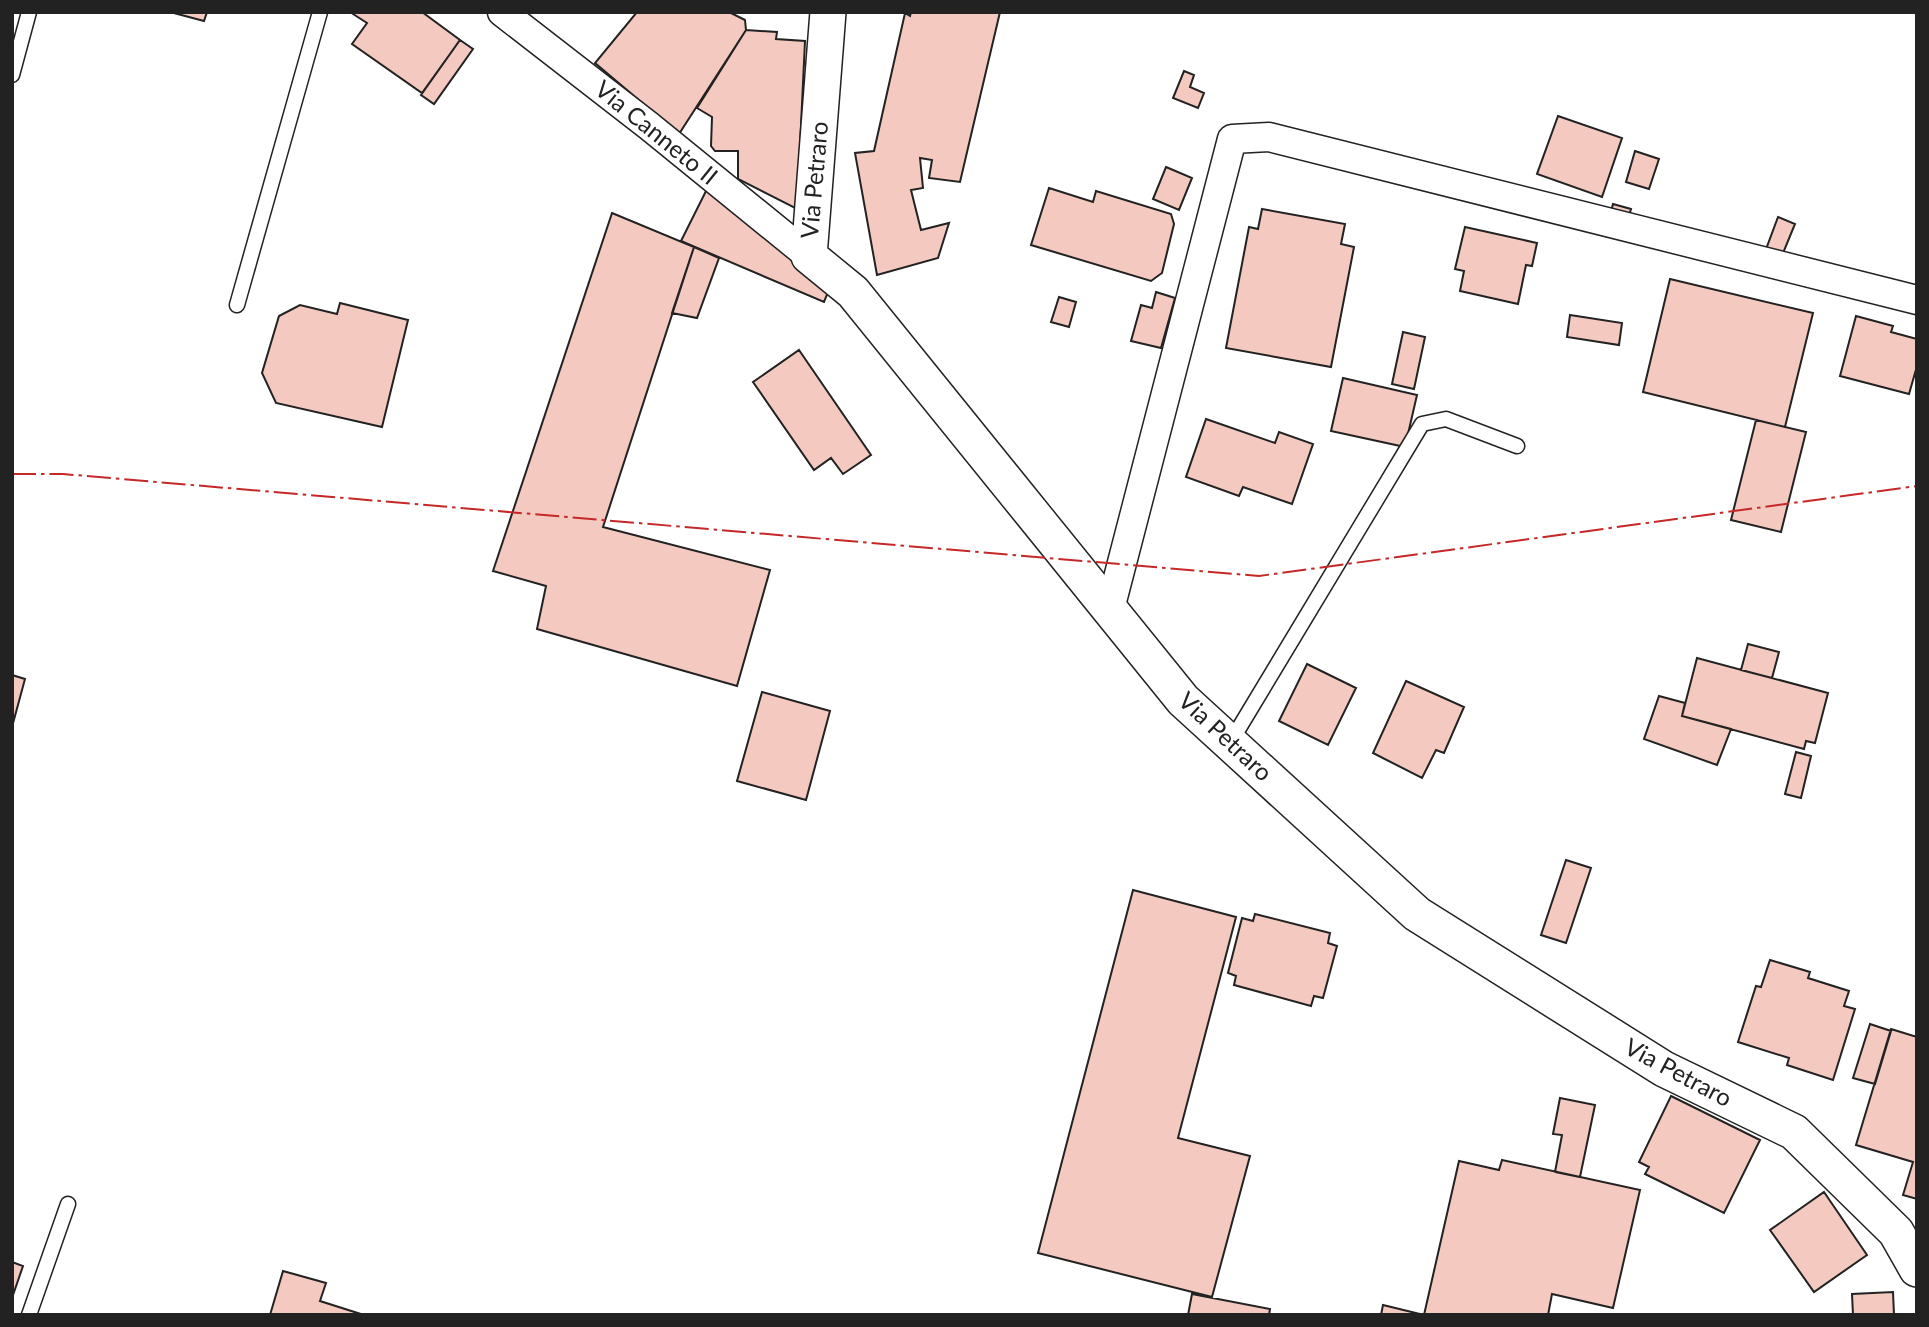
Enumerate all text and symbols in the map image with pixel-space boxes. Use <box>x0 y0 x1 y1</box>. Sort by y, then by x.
street label: Via Canneto II <box>590 74 724 190</box>
street label: Via Petraro <box>794 120 833 240</box>
street label: Via Petraro <box>1173 685 1279 787</box>
street label: Via Petraro <box>1620 1031 1737 1112</box>

